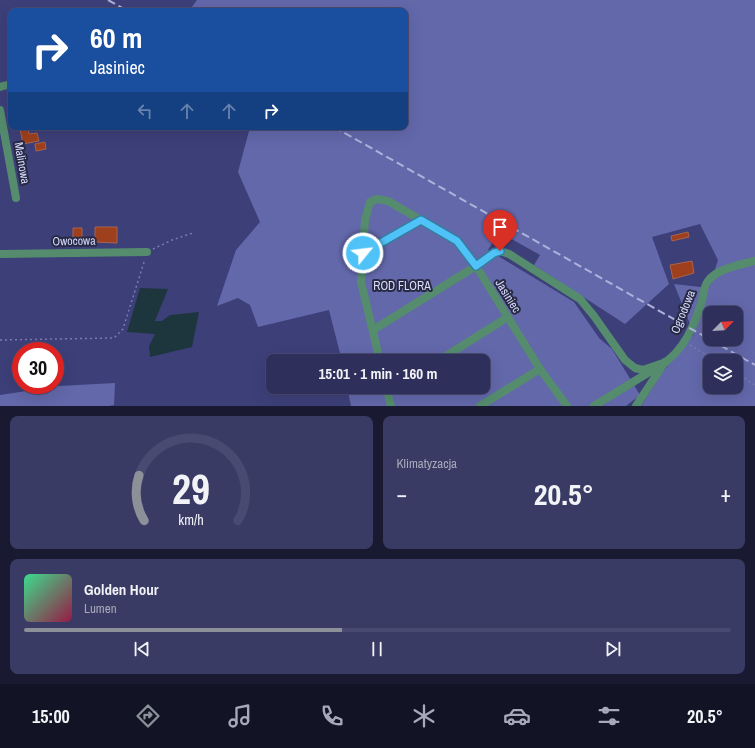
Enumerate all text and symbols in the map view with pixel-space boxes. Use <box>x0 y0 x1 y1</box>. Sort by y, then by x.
text: 60 m <box>90 19 142 57</box>
icon: right <box>24 24 76 76</box>
text: Jasiniec <box>90 55 145 80</box>
icon: left <box>134 100 156 122</box>
icon: ahead <box>176 100 198 122</box>
icon: ahead <box>218 100 240 122</box>
icon: right <box>260 100 282 122</box>
street label: Malinowa <box>10 141 34 186</box>
pin <box>483 210 517 251</box>
icon: arrive <box>489 216 511 238</box>
position arrow <box>342 232 384 274</box>
street label: Owocowa <box>52 233 96 249</box>
street label: Jasiniec <box>492 276 525 316</box>
park label: ROD FLORA <box>373 278 431 294</box>
street label: Ogrodowa <box>667 287 699 336</box>
north arrow <box>703 306 743 346</box>
map controls <box>703 306 743 394</box>
speed limit sign: 30 <box>12 342 64 394</box>
button: layers <box>703 354 743 394</box>
text: 15:01 · 1 min · 160 m <box>319 363 437 384</box>
text: Klimatyzacja <box>397 455 457 472</box>
text: 29 <box>172 460 210 516</box>
text: 20.5° <box>534 474 594 514</box>
text: − <box>397 479 407 509</box>
text: + <box>720 479 731 509</box>
text: km/h <box>179 509 204 528</box>
text: Golden Hour <box>84 579 159 600</box>
text: Lumen <box>84 600 117 617</box>
icon: previous <box>131 638 153 660</box>
icon: pause <box>366 638 388 660</box>
icon: next <box>602 638 624 660</box>
icon: directions <box>134 702 162 730</box>
icon: music <box>226 702 254 730</box>
icon: phone <box>318 702 346 730</box>
icon: climate <box>410 702 438 730</box>
icon: car <box>503 702 531 730</box>
icon: filters <box>595 702 623 730</box>
text: 15:00 <box>32 704 70 729</box>
text: 20.5° <box>687 704 723 729</box>

